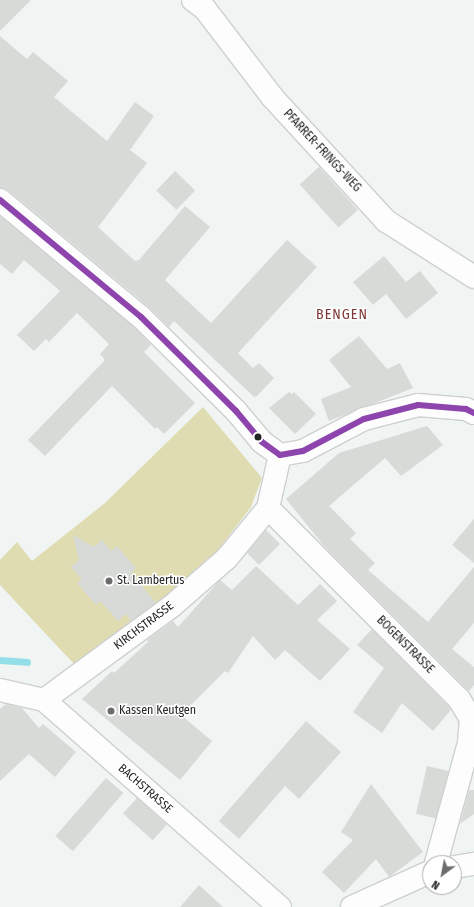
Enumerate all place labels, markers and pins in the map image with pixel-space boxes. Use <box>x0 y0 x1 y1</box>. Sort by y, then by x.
unlabelled marker <box>253 432 263 442</box>
place label: St. Lambertus <box>117 574 184 588</box>
marker: St. Lambertus <box>104 576 114 586</box>
place label: Kassen Keutgen <box>119 704 196 718</box>
marker: Kassen Keutgen <box>106 706 116 716</box>

